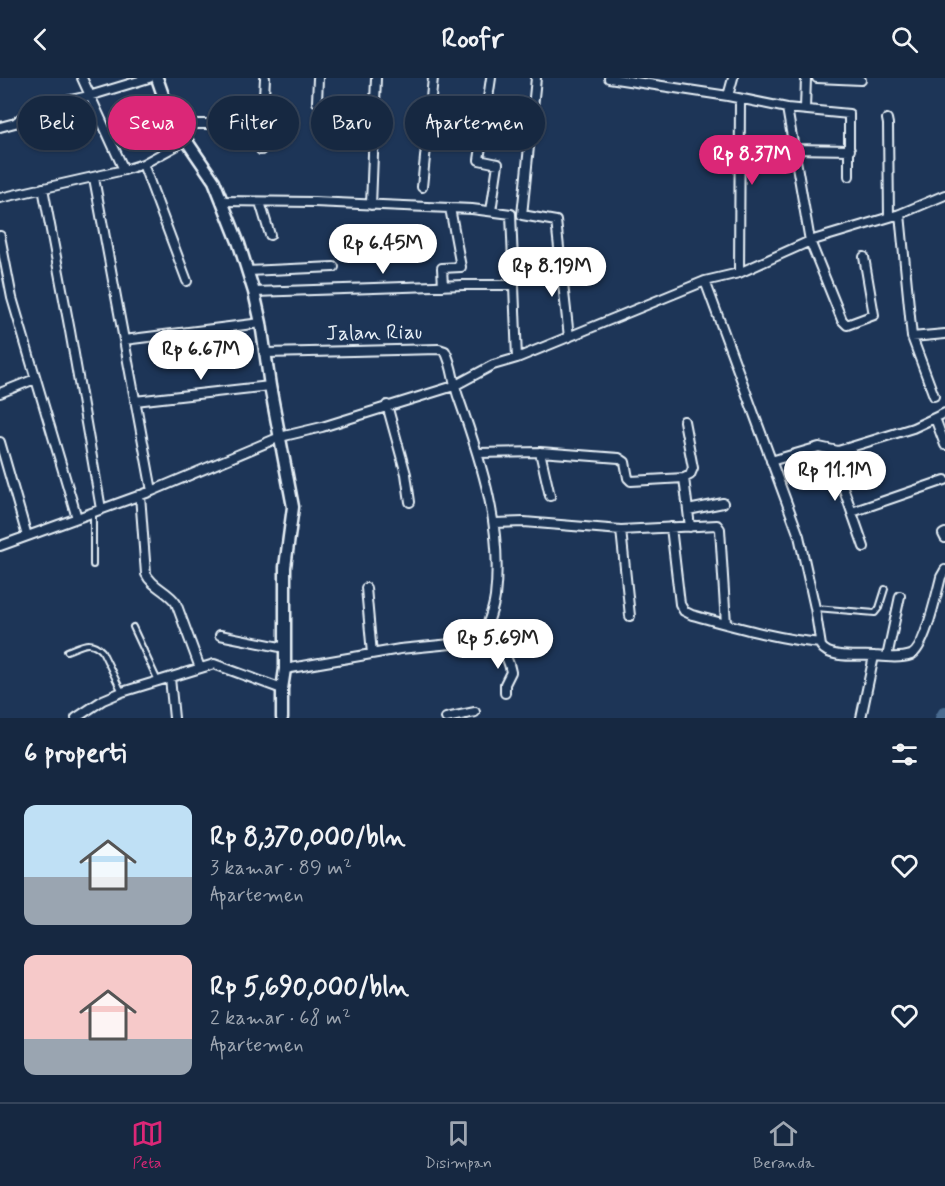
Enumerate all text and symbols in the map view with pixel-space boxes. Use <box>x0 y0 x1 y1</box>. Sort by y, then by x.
text: Roofr <box>441 22 504 57</box>
icon: back <box>24 23 57 56</box>
icon: search <box>888 23 921 56</box>
chip: Beli <box>18 96 96 150</box>
chip: Sewa <box>108 96 196 150</box>
chip: Filter <box>208 96 299 150</box>
chip: Baru <box>311 96 393 150</box>
chip: Apartemen <box>405 96 545 150</box>
pin: Rp 8.37M <box>690 135 814 186</box>
text: Rp 8.37M <box>713 141 791 168</box>
pin: Rp 6.45M <box>321 224 445 275</box>
text: Rp 6.45M <box>343 230 423 257</box>
pin: Rp 8.19M <box>490 247 614 298</box>
text: Rp 8.19M <box>512 253 592 280</box>
street label: Jalan Riau <box>326 318 422 348</box>
pin: Rp 6.67M <box>139 330 263 381</box>
text: Rp 6.67M <box>162 336 240 363</box>
pin: Rp 11.1M <box>773 451 897 502</box>
text: Rp 11.1M <box>798 457 872 484</box>
pin: Rp 5.69M <box>436 619 560 670</box>
text: Rp 5.69M <box>457 625 539 652</box>
text: 6 properti <box>24 737 126 771</box>
icon: filters <box>888 738 921 771</box>
text: Rp 8,370,000/bln <box>210 821 405 855</box>
icon: home <box>72 829 144 901</box>
icon: heart <box>888 849 921 882</box>
text: 3 kamar · 89 m² <box>210 855 352 882</box>
text: Apartemen <box>210 882 303 909</box>
text: Rp 5,690,000/bln <box>210 971 409 1005</box>
icon: home <box>72 979 144 1051</box>
icon: heart <box>888 999 921 1032</box>
text: 2 kamar · 68 m² <box>210 1005 351 1032</box>
text: Apartemen <box>210 1032 303 1059</box>
tab: Peta <box>131 1117 164 1174</box>
tab: Disimpan <box>425 1117 492 1174</box>
tab: Beranda <box>753 1117 814 1174</box>

